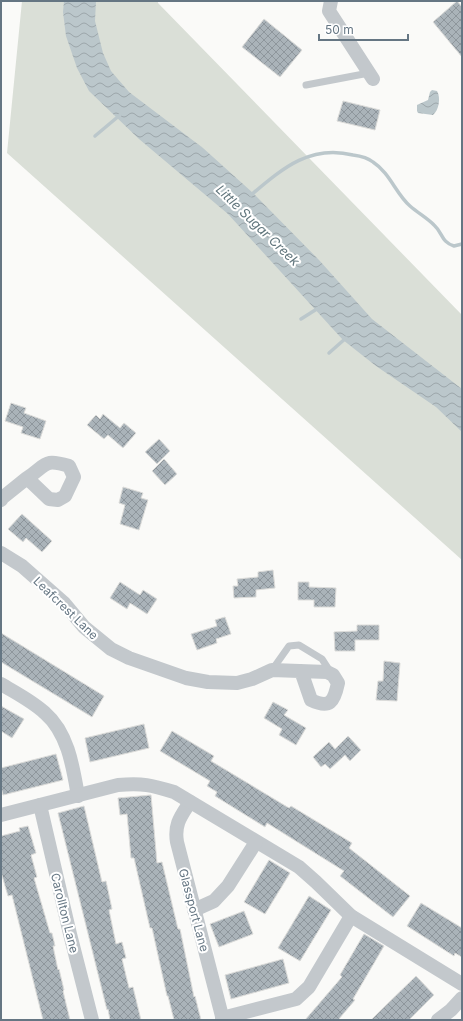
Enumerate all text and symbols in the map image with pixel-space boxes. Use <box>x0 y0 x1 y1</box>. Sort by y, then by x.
scale bar <box>319 16 408 42</box>
text: 50 m <box>325 22 354 37</box>
water label: Little Sugar Creek <box>213 181 304 269</box>
street label: Leafcrest Lane <box>31 573 101 643</box>
street label: Glassport Lane <box>176 867 212 953</box>
street label: Carollton Lane <box>48 871 82 955</box>

